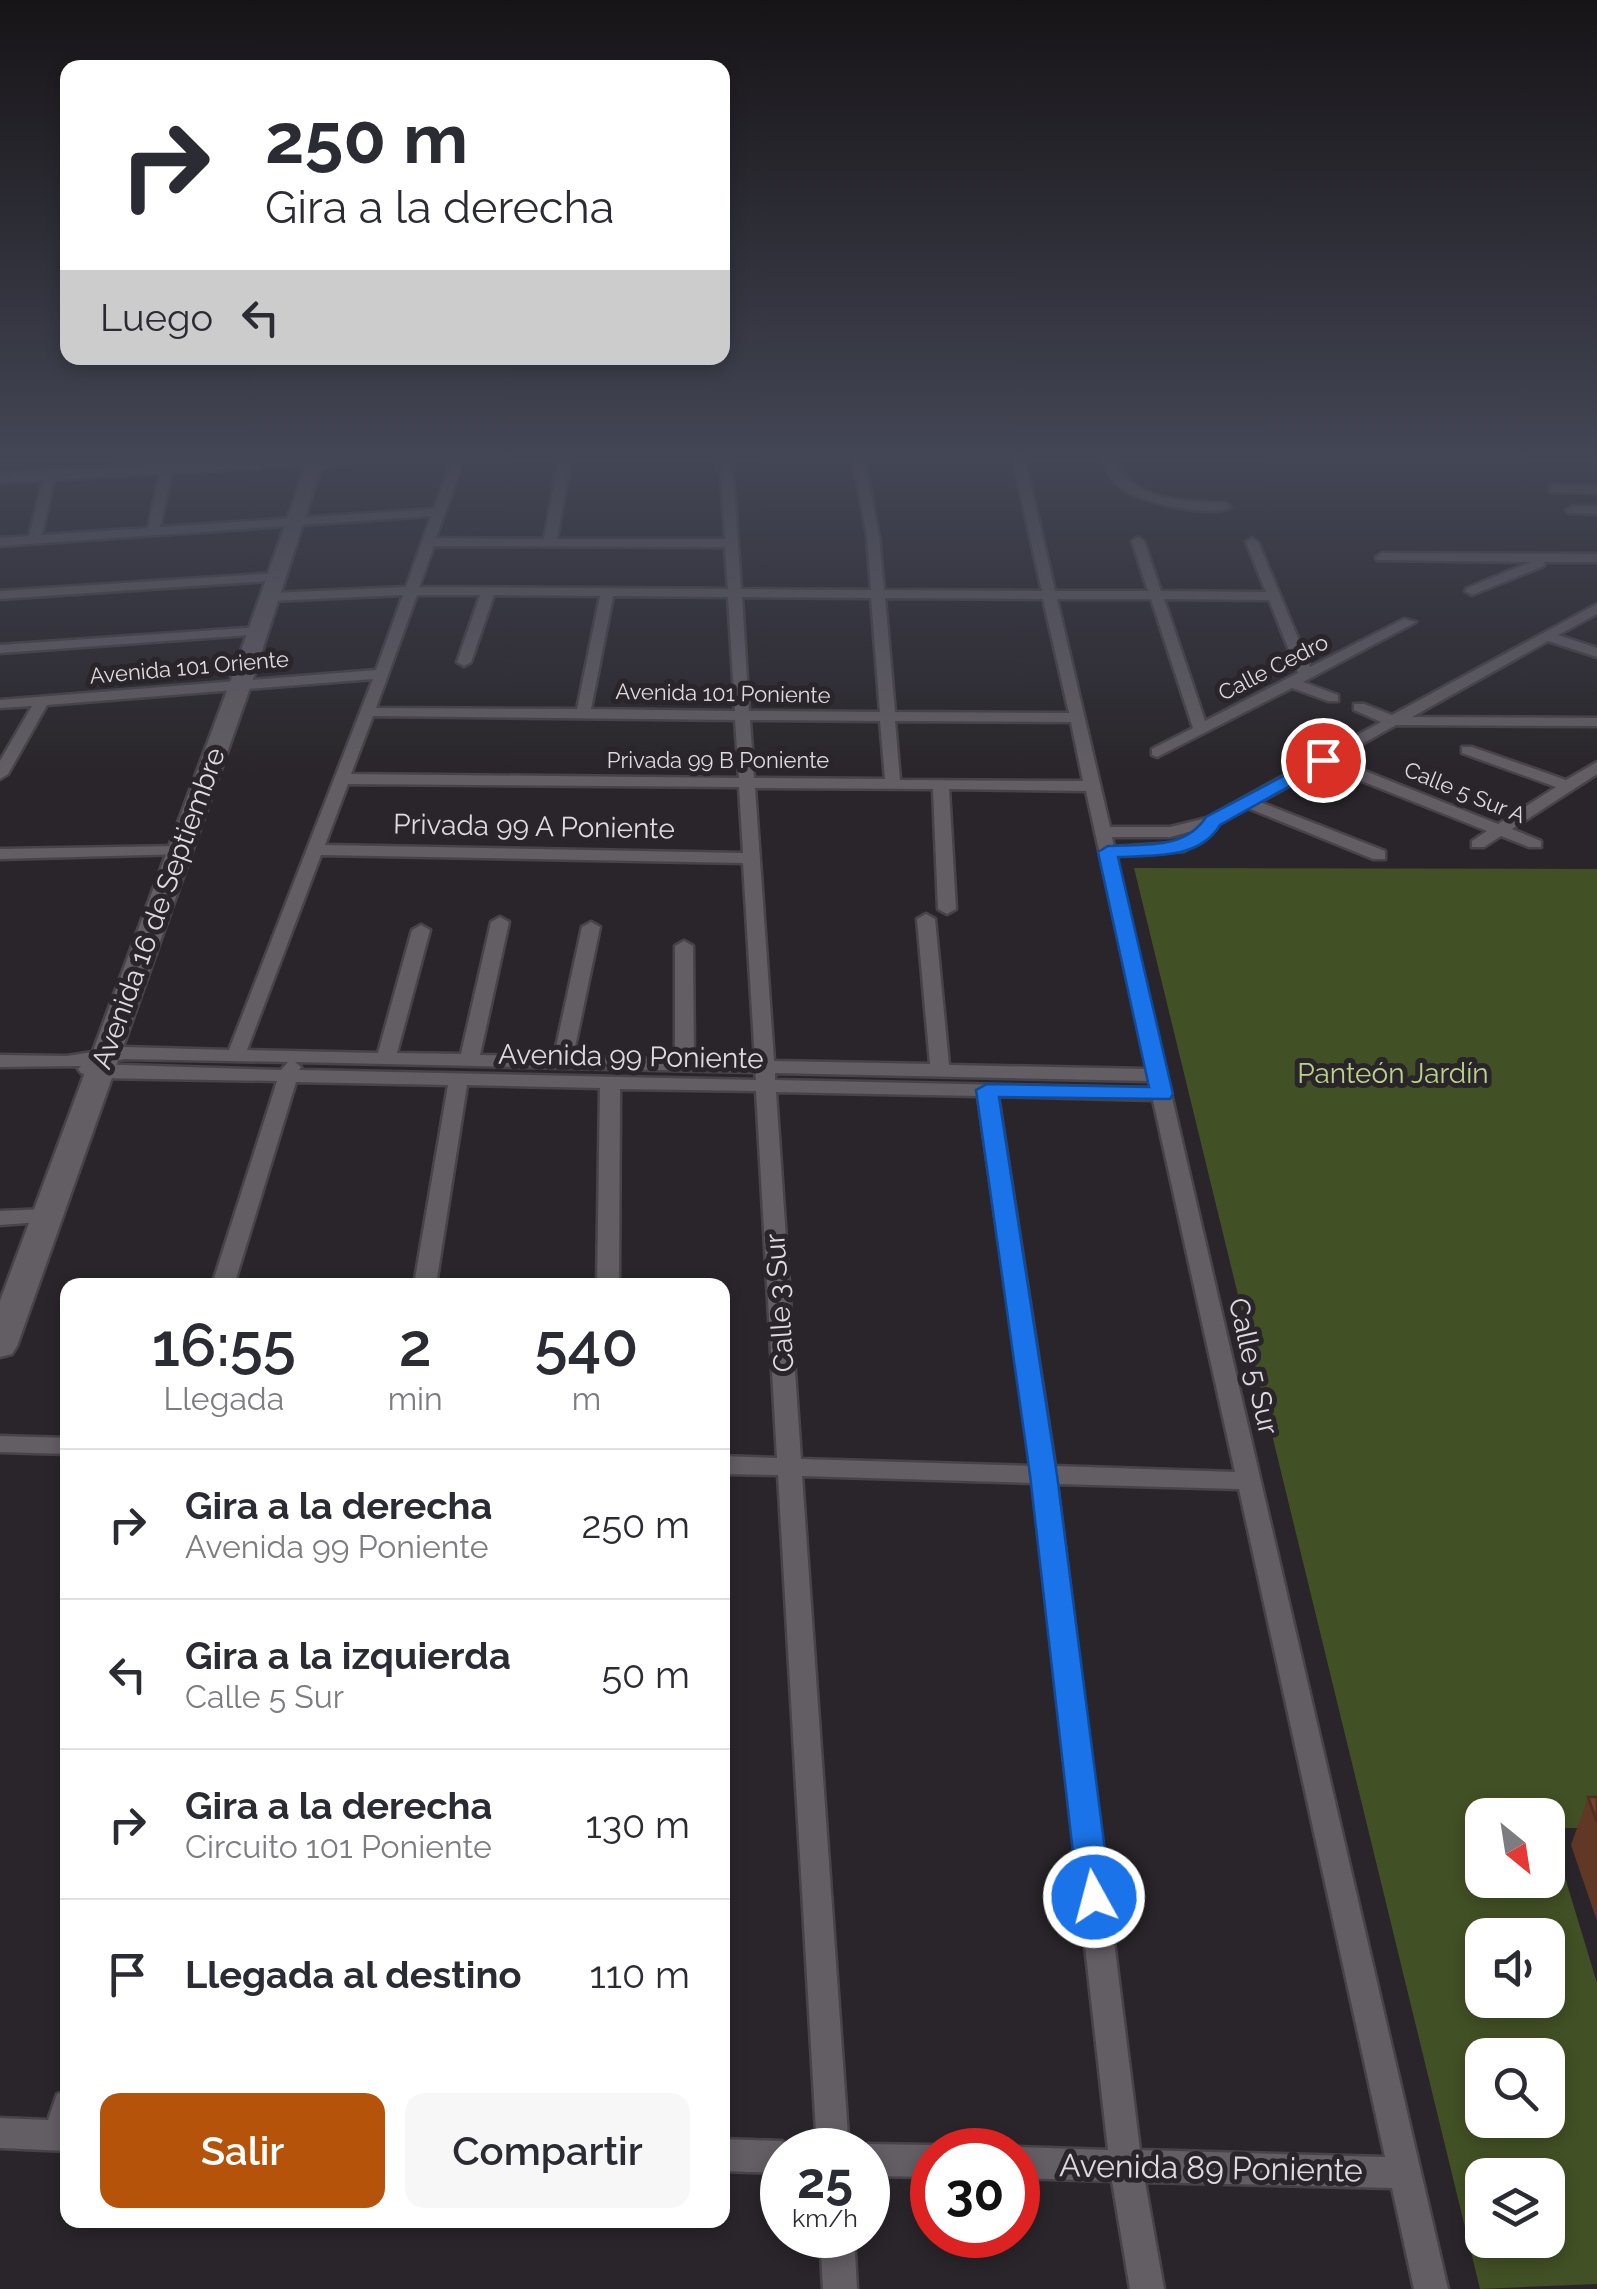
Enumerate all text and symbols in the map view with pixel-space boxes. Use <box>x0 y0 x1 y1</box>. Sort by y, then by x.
text: 250 m <box>265 97 468 179</box>
icon: right <box>100 100 230 230</box>
text: Gira a la derecha <box>265 181 614 234</box>
icon: left <box>233 290 288 345</box>
text: Luego <box>100 295 213 340</box>
street label: Calle Cedro <box>1214 628 1332 706</box>
street label: Avenida 101 Oriente <box>88 645 290 689</box>
street label: Avenida 101 Poniente <box>615 678 831 708</box>
pin <box>1281 718 1366 803</box>
icon: arrive <box>1296 733 1351 788</box>
street label: Avenida 16 de Septiembre <box>85 743 232 1073</box>
street label: Privada 99 B Poniente <box>607 747 829 773</box>
street label: Calle 5 Sur A <box>1401 756 1530 828</box>
street label: Privada 99 A Poniente <box>393 808 675 845</box>
street label: Avenida 99 Poniente <box>498 1038 764 1075</box>
park label: Panteón Jardín <box>1297 1057 1489 1090</box>
street label: Calle 3 Sur <box>758 1232 801 1373</box>
street label: Calle 5 Sur <box>1222 1295 1285 1438</box>
text: 16:55 <box>152 1310 296 1380</box>
text: 2 <box>399 1310 432 1380</box>
text: 540 <box>534 1310 638 1380</box>
text: Llegada <box>163 1380 284 1417</box>
text: min <box>388 1380 443 1417</box>
text: m <box>572 1380 601 1417</box>
text: Gira a la derecha <box>185 1483 492 1528</box>
icon: right <box>100 1497 155 1552</box>
text: 250 m <box>582 1502 690 1547</box>
text: Avenida 99 Poniente <box>185 1528 488 1565</box>
text: Gira a la izquierda <box>185 1633 511 1678</box>
icon: left <box>100 1647 155 1702</box>
text: 50 m <box>601 1652 690 1697</box>
text: Calle 5 Sur <box>185 1678 344 1715</box>
text: Gira a la derecha <box>185 1783 492 1828</box>
icon: right <box>100 1797 155 1852</box>
north arrow <box>1465 1798 1565 1898</box>
map controls <box>1465 1798 1565 2258</box>
text: 130 m <box>586 1802 690 1847</box>
text: Circuito 101 Poniente <box>185 1828 492 1865</box>
position arrow <box>1042 1845 1146 1949</box>
button: sound <box>1465 1918 1565 2018</box>
icon: arrive <box>100 1947 155 2002</box>
text: Llegada al destino <box>185 1952 522 1997</box>
text: 110 m <box>590 1952 690 1997</box>
button: search <box>1465 2038 1565 2138</box>
button: Salir <box>100 2093 385 2208</box>
button: Compartir <box>405 2093 690 2208</box>
speed limit sign: 30 <box>910 2128 1040 2258</box>
street label: Avenida 89 Poniente <box>1059 2146 1363 2189</box>
text: 25 <box>797 2151 853 2210</box>
button: layers <box>1465 2158 1565 2258</box>
text: km/h <box>792 2203 858 2233</box>

